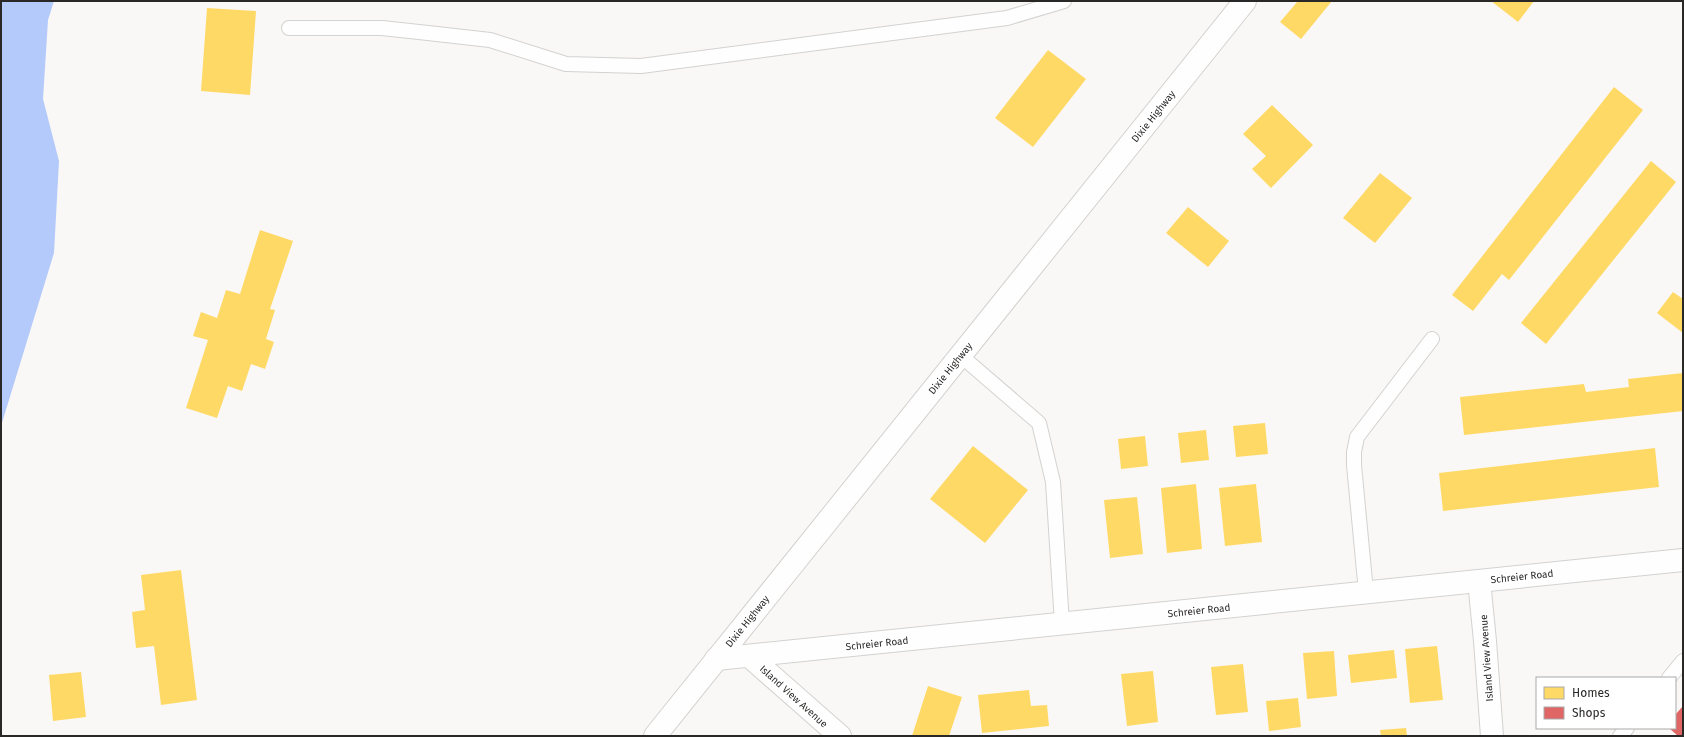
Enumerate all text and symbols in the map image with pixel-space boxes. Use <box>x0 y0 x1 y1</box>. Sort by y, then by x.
street label: Dixie Highway <box>1129 88 1178 145</box>
street label: Dixie Highway <box>926 340 975 397</box>
street label: Schreier Road <box>1490 568 1554 586</box>
street label: Dixie Highway <box>723 593 772 650</box>
street label: Schreier Road <box>1167 602 1231 620</box>
street label: Island View Avenue <box>1478 614 1496 702</box>
street label: Schreier Road <box>845 635 909 653</box>
street label: Island View Avenue <box>757 663 830 730</box>
legend <box>1536 677 1676 729</box>
text: Homes <box>1572 686 1610 700</box>
text: Shops <box>1572 706 1606 720</box>

